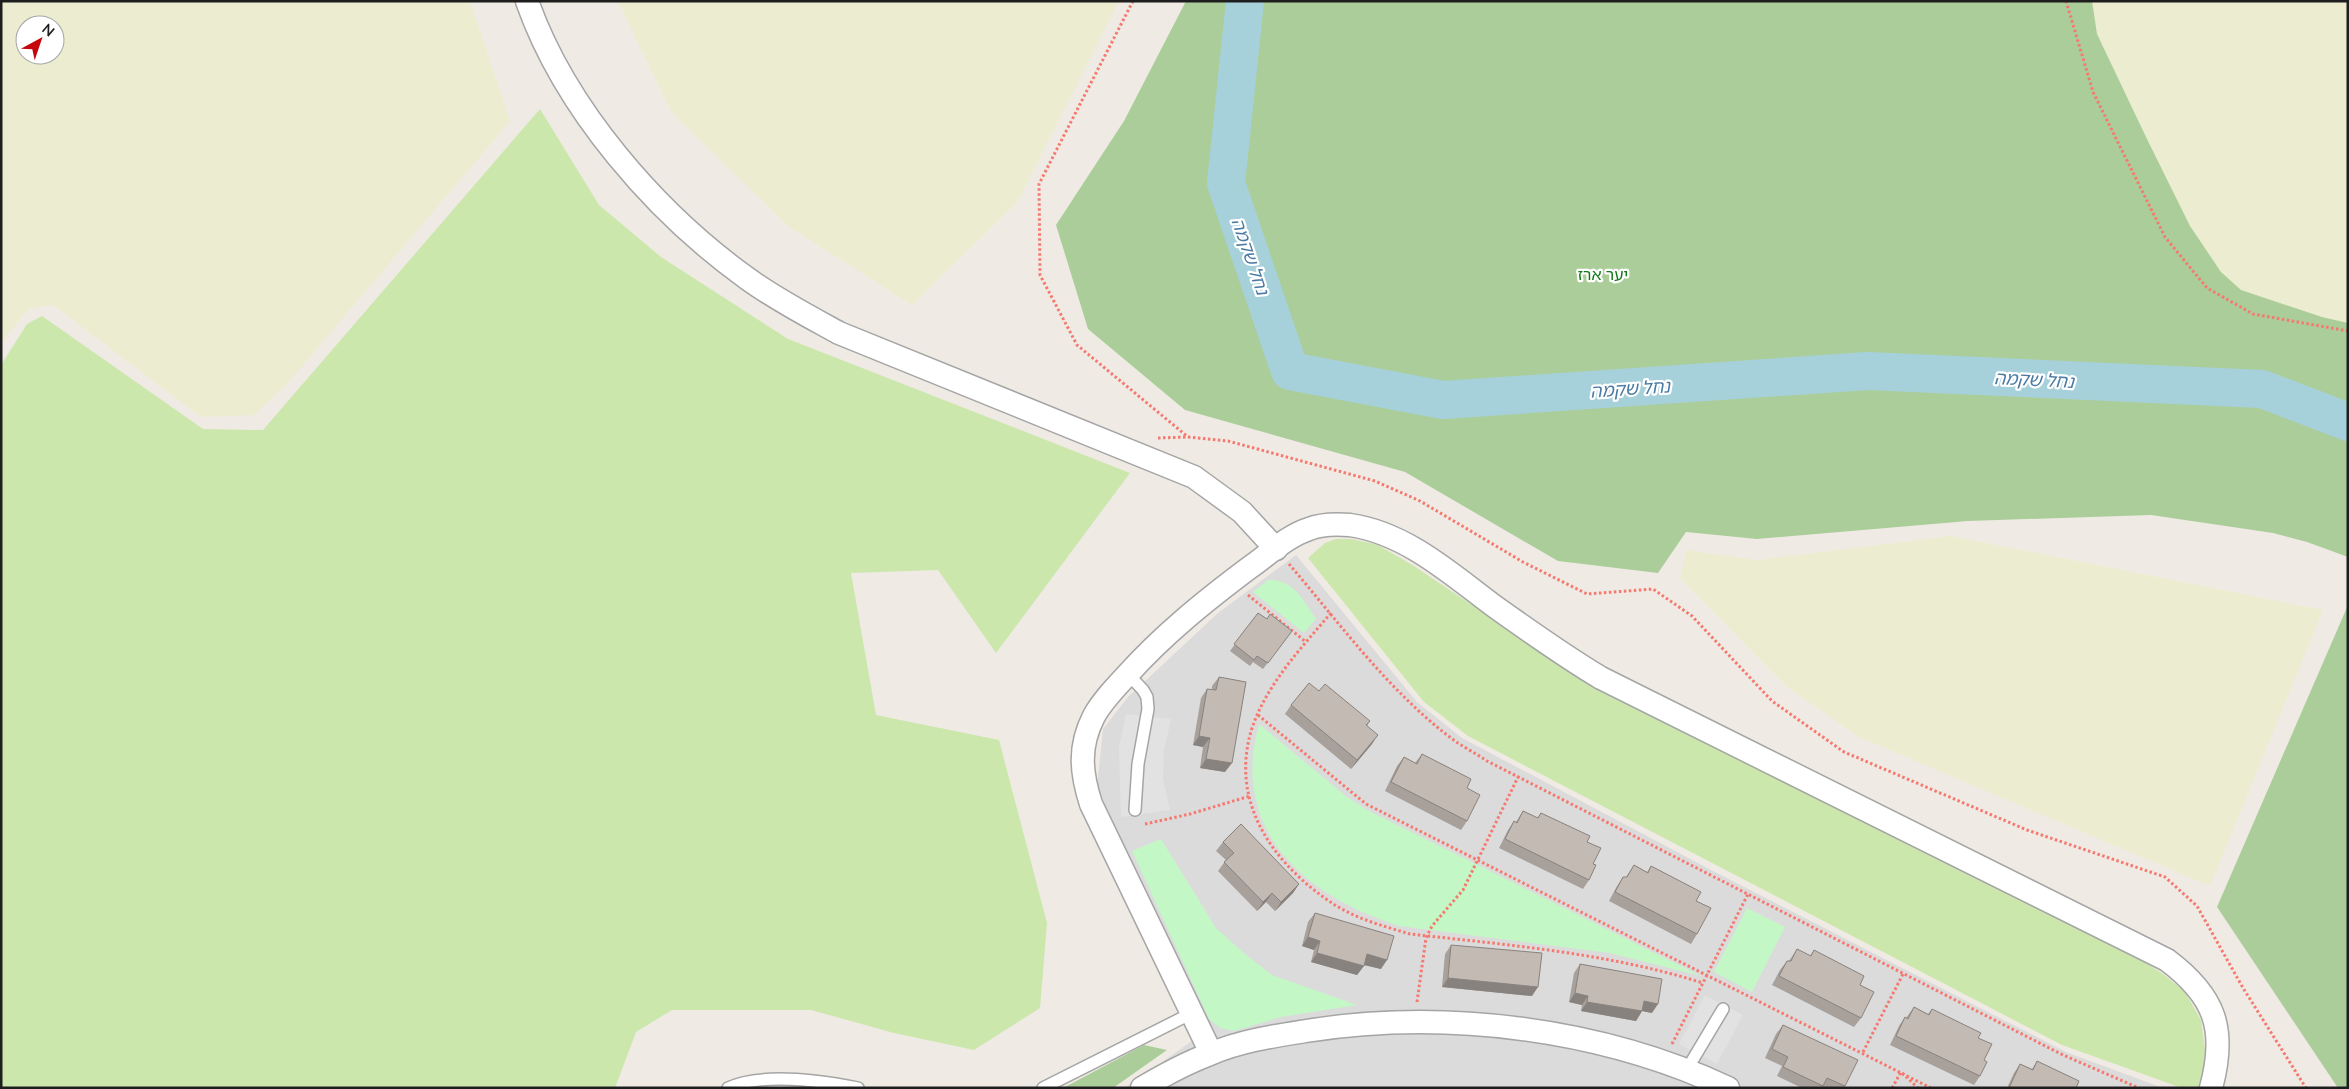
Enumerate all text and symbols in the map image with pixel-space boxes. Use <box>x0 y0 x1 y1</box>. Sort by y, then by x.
north arrow <box>15 15 65 65</box>
text: N <box>39 20 58 40</box>
water label: נחל שקמה <box>1228 215 1275 298</box>
park label: יער ארז <box>1578 264 1628 283</box>
water label: נחל שקמה <box>1994 366 2076 392</box>
water label: נחל שקמה <box>1589 374 1672 402</box>

